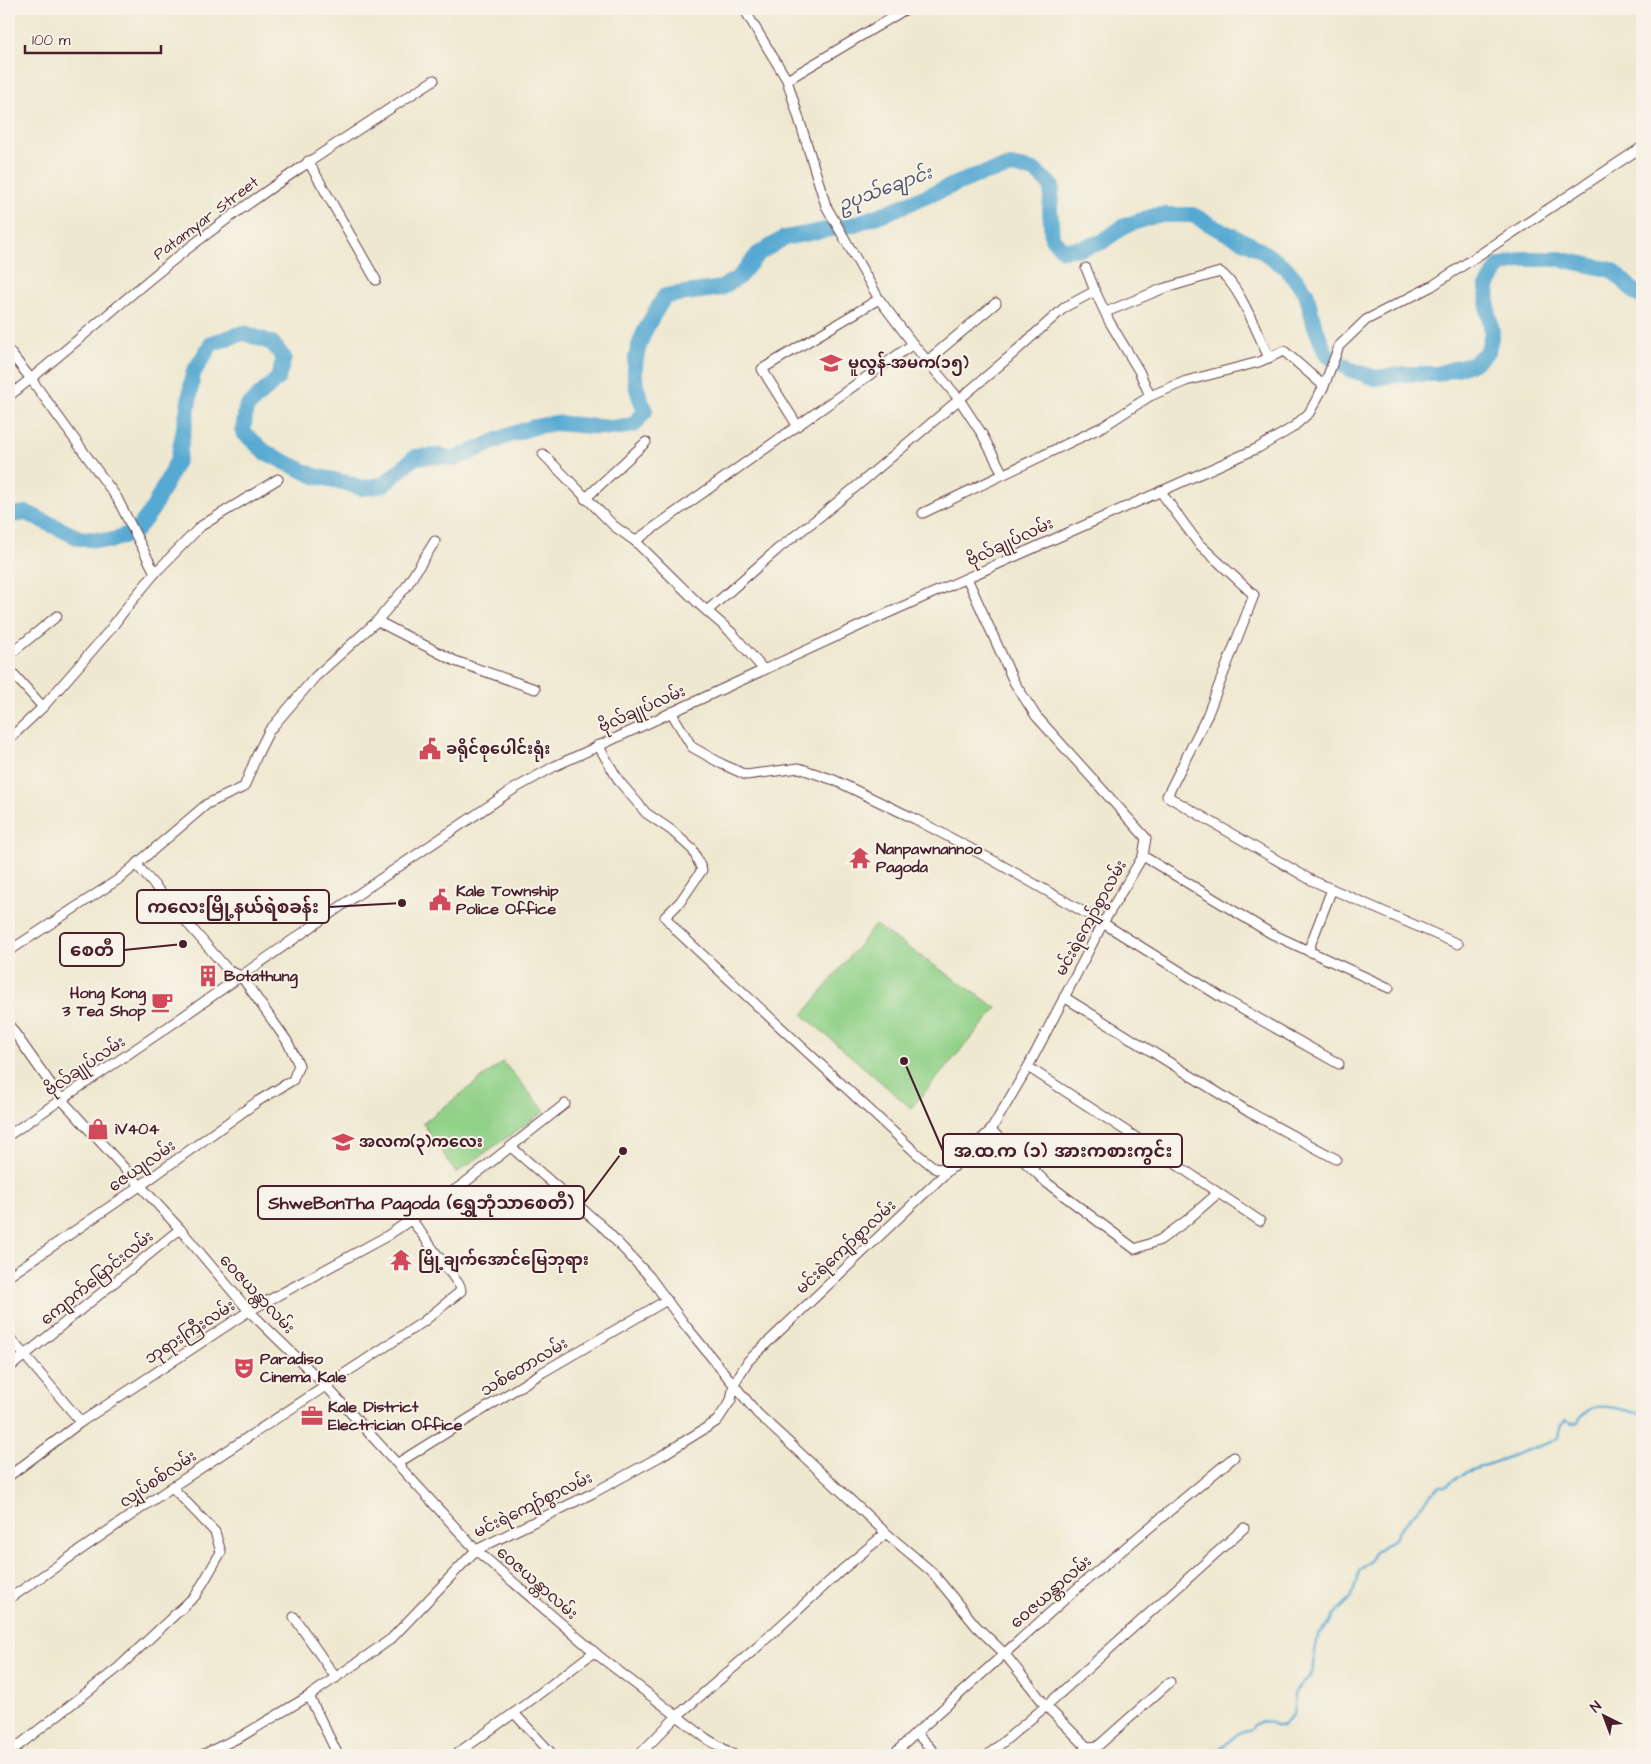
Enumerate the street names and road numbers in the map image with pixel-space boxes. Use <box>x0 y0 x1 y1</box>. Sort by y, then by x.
street label: Patamyar Street <box>149 171 264 266</box>
street label: ဗိုလ်ချုပ်လမ်း <box>963 511 1058 574</box>
street label: ဗိုလ်ချုပ်လမ်း <box>595 679 690 741</box>
street label: မင်းရဲကျော်စွာလမ်း <box>1049 856 1134 981</box>
street label: ဗိုလ်ချုပ်လမ်း <box>40 1030 131 1104</box>
street label: ဇေယျလမ်း <box>103 1134 181 1199</box>
street label: မင်းရဲကျော်စွာလမ်း <box>790 1194 902 1301</box>
street label: ကျောက်မြောင်းလမ်း <box>35 1225 159 1332</box>
street label: ဝေဇယန္တာလမ်း <box>213 1249 300 1340</box>
street label: ဘုရားကြီးလမ်း <box>140 1294 241 1372</box>
street label: သစ်တောလမ်း <box>476 1331 572 1402</box>
street label: လျှပ်စစ်လမ်း <box>114 1444 202 1515</box>
street label: မင်းရဲကျော်စွာလမ်း <box>470 1466 597 1545</box>
street label: ဝေဇယန္တာလမ်း <box>490 1541 583 1626</box>
street label: ဝေဇယန္တာလမ်း <box>1005 1550 1098 1635</box>

